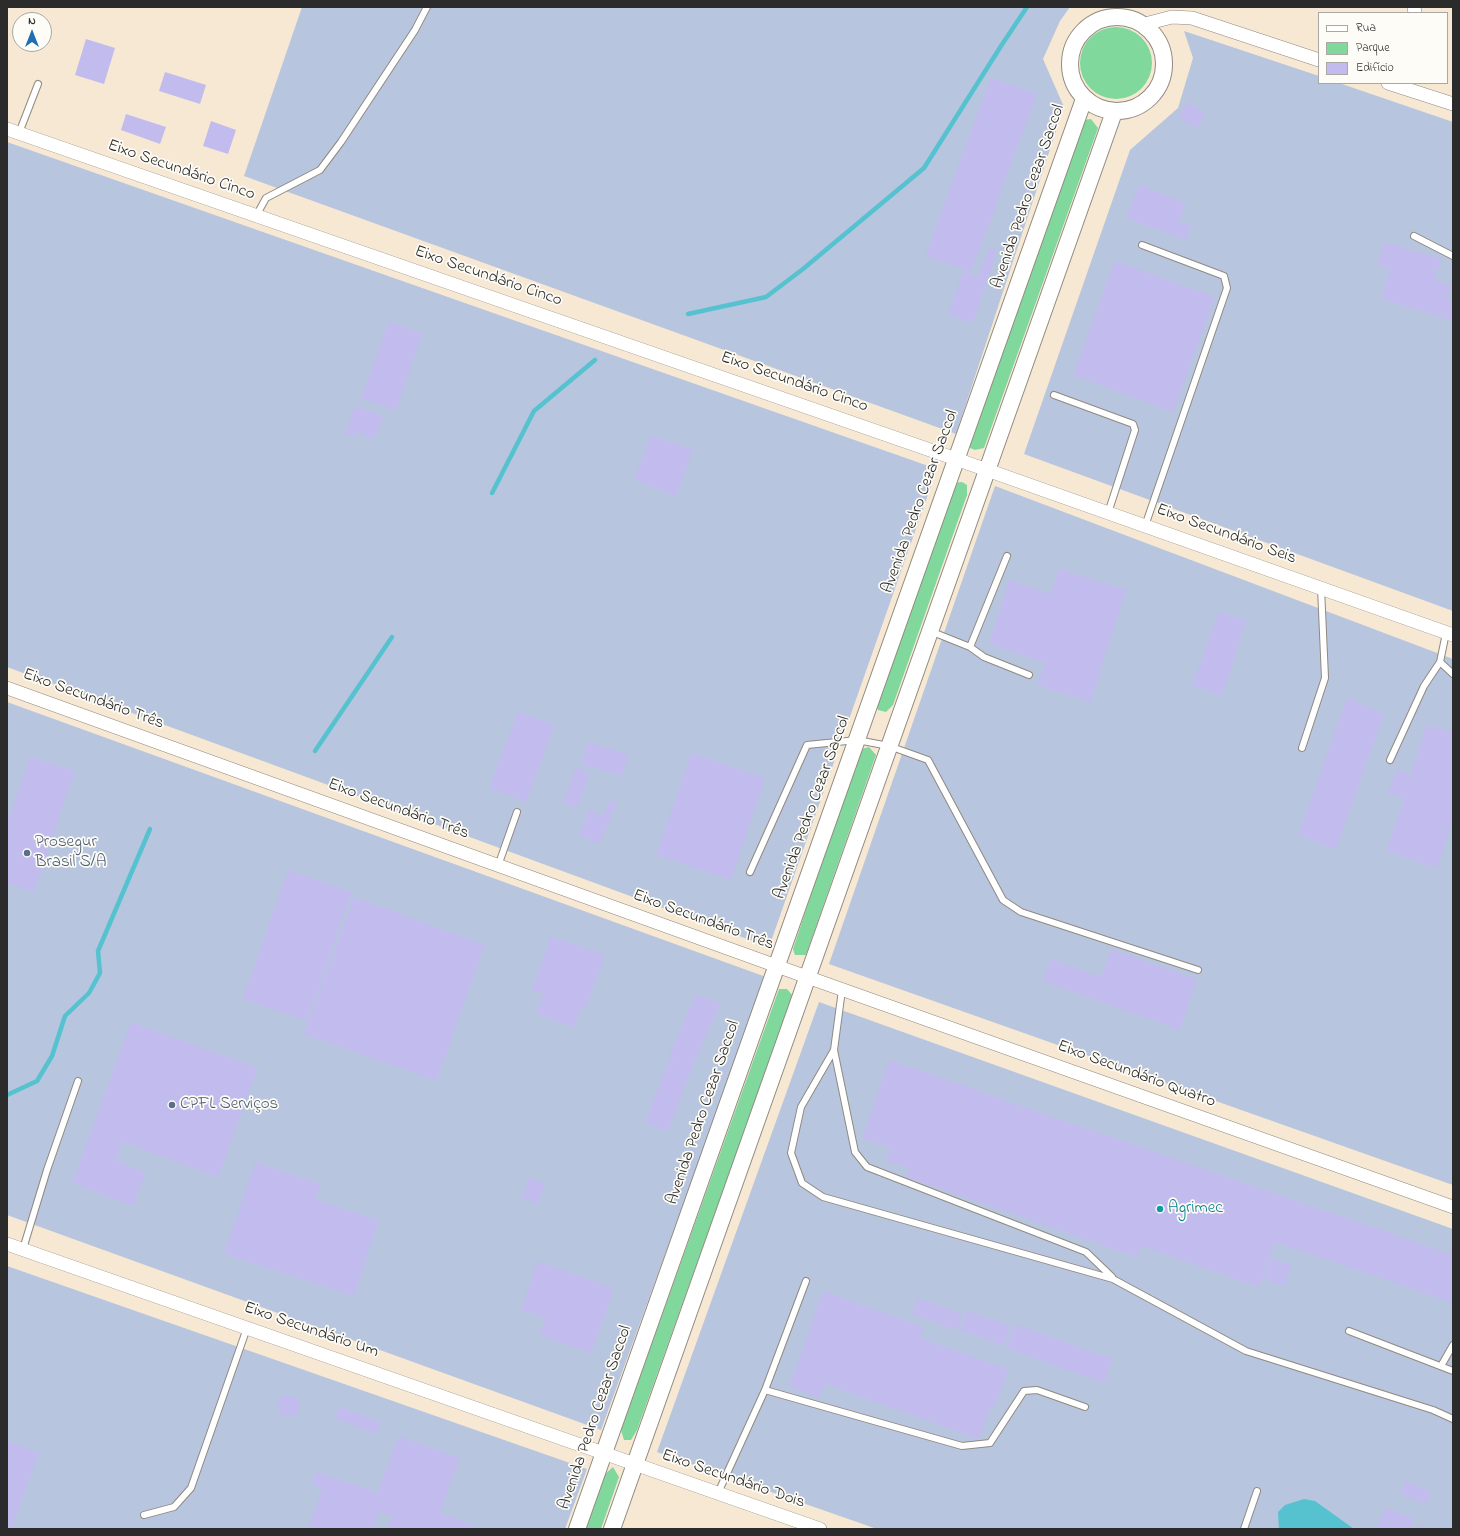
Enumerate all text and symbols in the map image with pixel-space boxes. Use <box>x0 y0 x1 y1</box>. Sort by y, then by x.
north arrow <box>12 12 52 52</box>
legend <box>1318 12 1448 84</box>
text: N <box>28 13 36 29</box>
text: Rua <box>1356 19 1376 37</box>
text: Parque <box>1356 39 1390 57</box>
text: Edifício <box>1356 59 1394 77</box>
street label: Avenida Pedro Cezar Saccol <box>988 102 1070 292</box>
street label: Eixo Secundário Cinco <box>105 136 257 206</box>
street label: Eixo Secundário Cinco <box>412 242 564 312</box>
street label: Eixo Secundário Cinco <box>718 348 870 418</box>
street label: Avenida Pedro Cezar Saccol <box>878 408 964 596</box>
street label: Eixo Secundário Seis <box>1153 500 1299 570</box>
street label: Eixo Secundário Três <box>20 665 166 735</box>
street label: Avenida Pedro Cezar Saccol <box>770 714 856 902</box>
street label: Eixo Secundário Três <box>325 775 471 845</box>
place label: Prosegur Brasil S/A <box>35 833 106 873</box>
marker: Prosegur Brasil S/A <box>22 848 32 858</box>
street label: Eixo Secundário Três <box>630 886 776 956</box>
street label: Avenida Pedro Cezar Saccol <box>663 1018 745 1208</box>
street label: Eixo Secundário Quatro <box>1054 1037 1218 1113</box>
place label: CPFL Serviços <box>180 1095 278 1115</box>
marker: CPFL Serviços <box>167 1100 177 1110</box>
place label: Agrimec <box>1168 1199 1223 1219</box>
marker: Agrimec <box>1155 1204 1165 1214</box>
street label: Eixo Secundário Um <box>241 1298 381 1364</box>
street label: Avenida Pedro Cezar Saccol <box>555 1323 637 1513</box>
street label: Eixo Secundário Dois <box>659 1446 807 1514</box>

